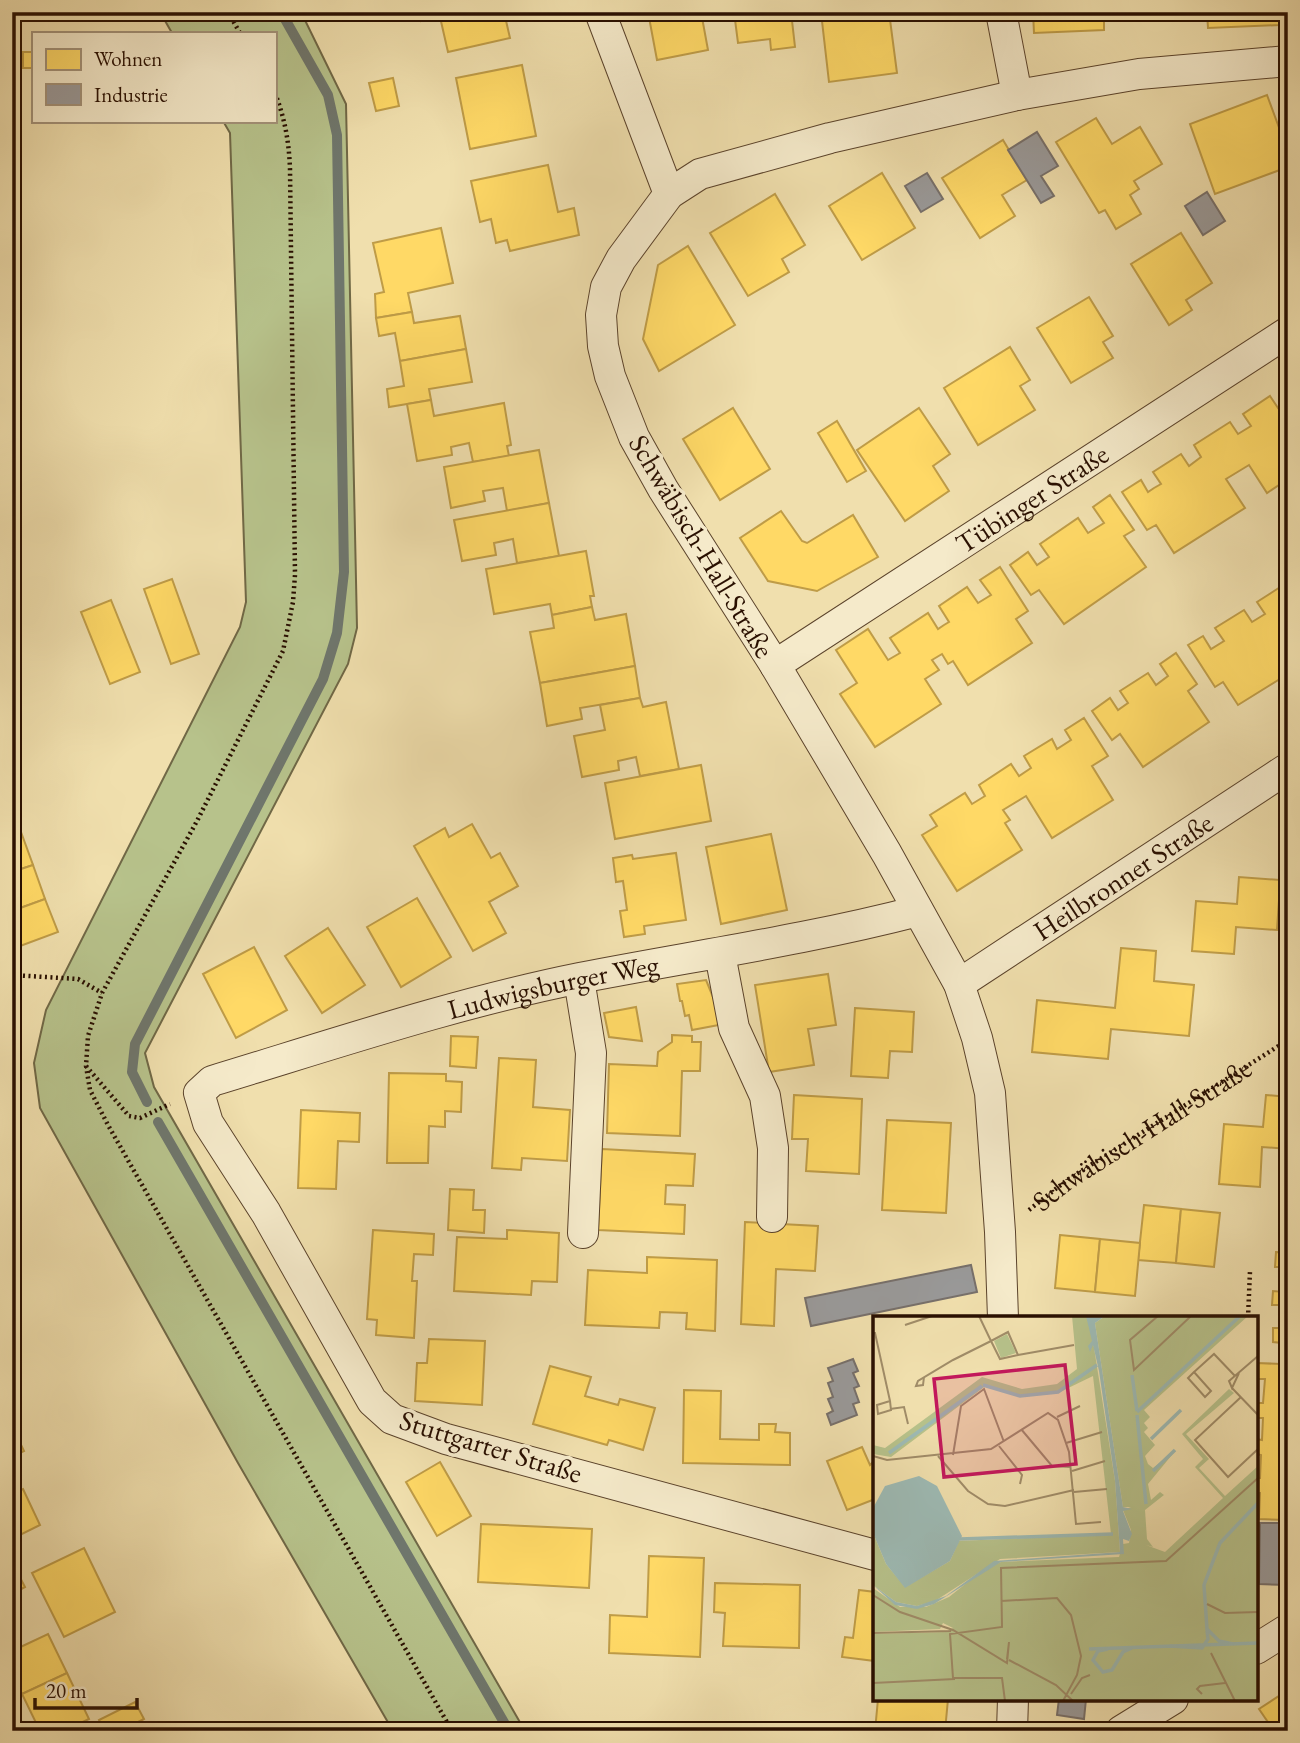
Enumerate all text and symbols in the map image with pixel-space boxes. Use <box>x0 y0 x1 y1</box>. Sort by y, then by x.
legend <box>32 32 276 122</box>
text: Wohnen <box>94 45 162 72</box>
text: Industrie <box>94 81 168 108</box>
street label: Schwäbisch-Hall-Straße <box>621 428 783 664</box>
street label: Tübinger Straße <box>948 436 1115 561</box>
street label: Heilbronner Straße <box>1026 804 1220 948</box>
street label: Ludwigsburger Weg <box>443 946 662 1027</box>
street label: Schwäbisch-Hall-Straße <box>1025 1050 1258 1219</box>
inset map <box>873 1316 1258 1701</box>
street label: Stuttgarter Straße <box>395 1401 587 1491</box>
scale bar <box>35 1666 136 1710</box>
text: 20 m <box>46 1677 87 1704</box>

